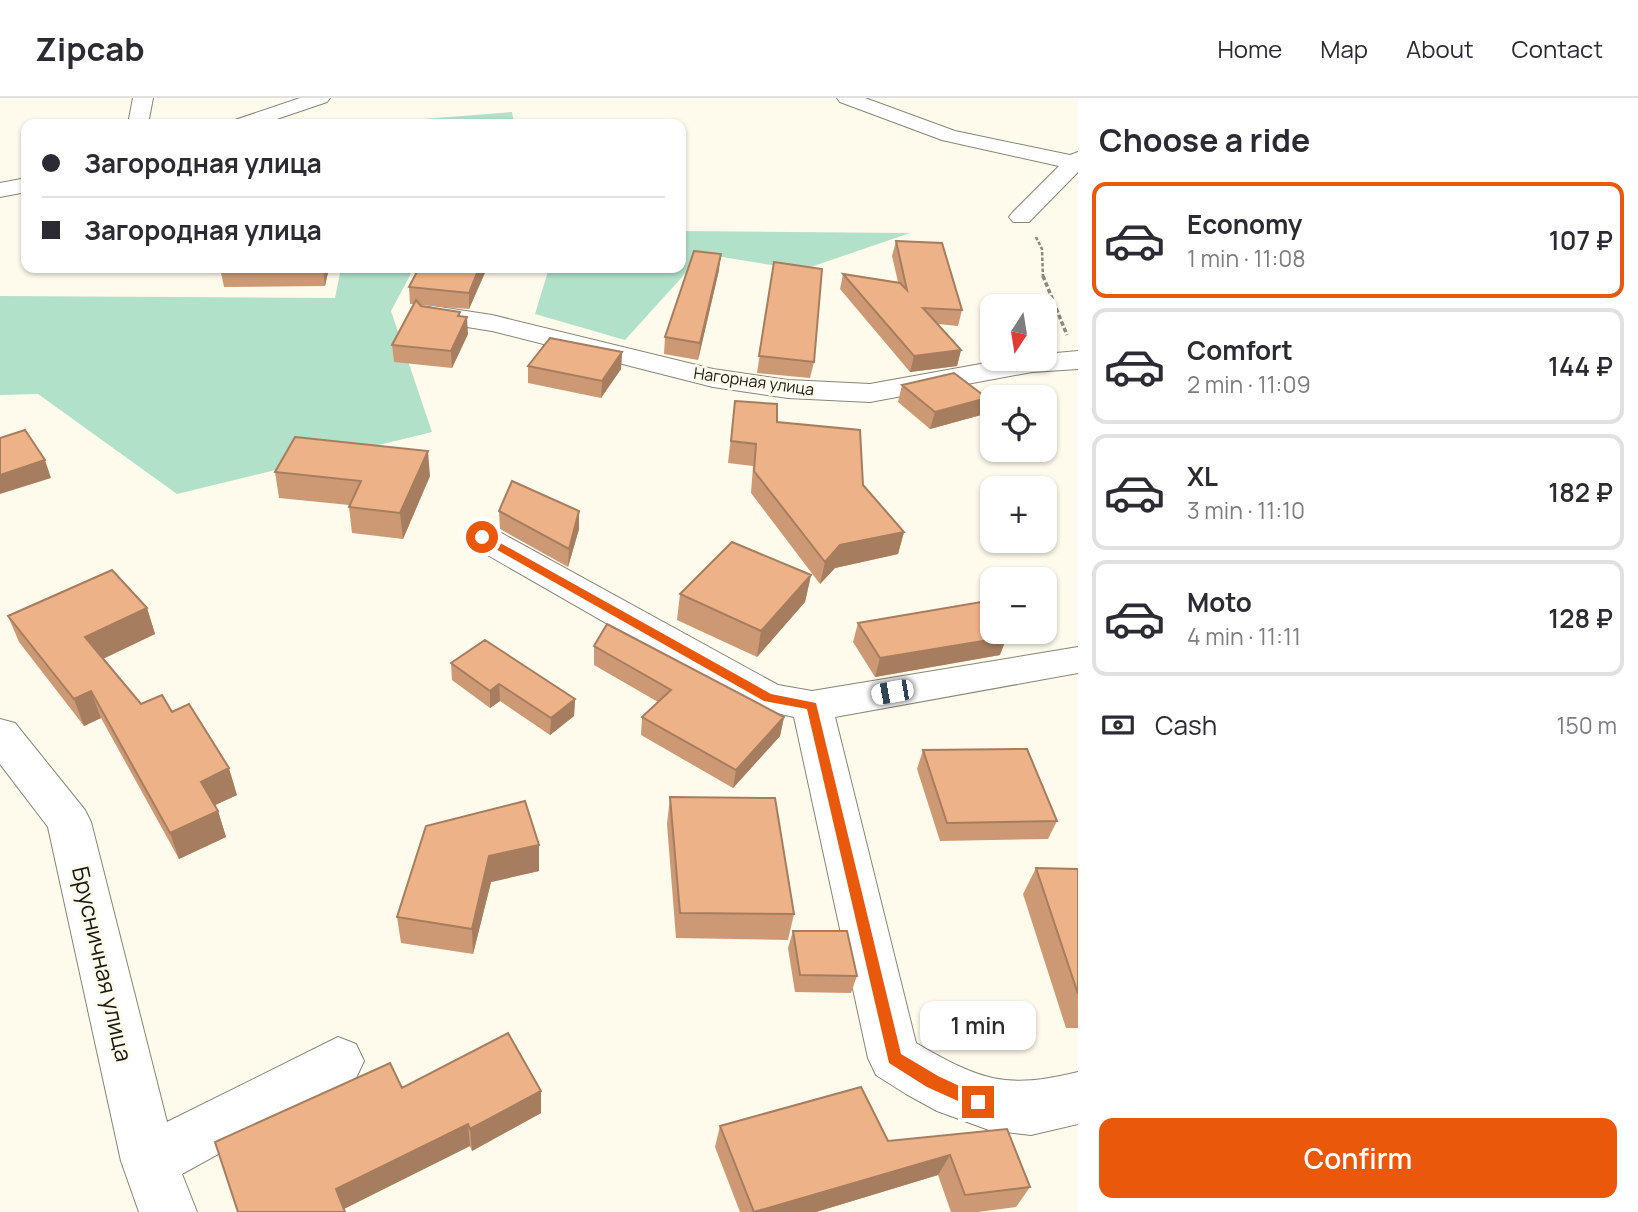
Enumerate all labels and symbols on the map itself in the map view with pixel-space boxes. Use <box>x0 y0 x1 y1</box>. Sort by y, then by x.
north arrow <box>980 294 1057 371</box>
street label: Нагорная улица <box>692 362 816 400</box>
route start <box>466 521 498 553</box>
car <box>870 678 915 706</box>
street label: Брусничная улица <box>65 863 141 1064</box>
callout: 1 min <box>920 1000 1036 1049</box>
route end <box>962 1086 994 1118</box>

